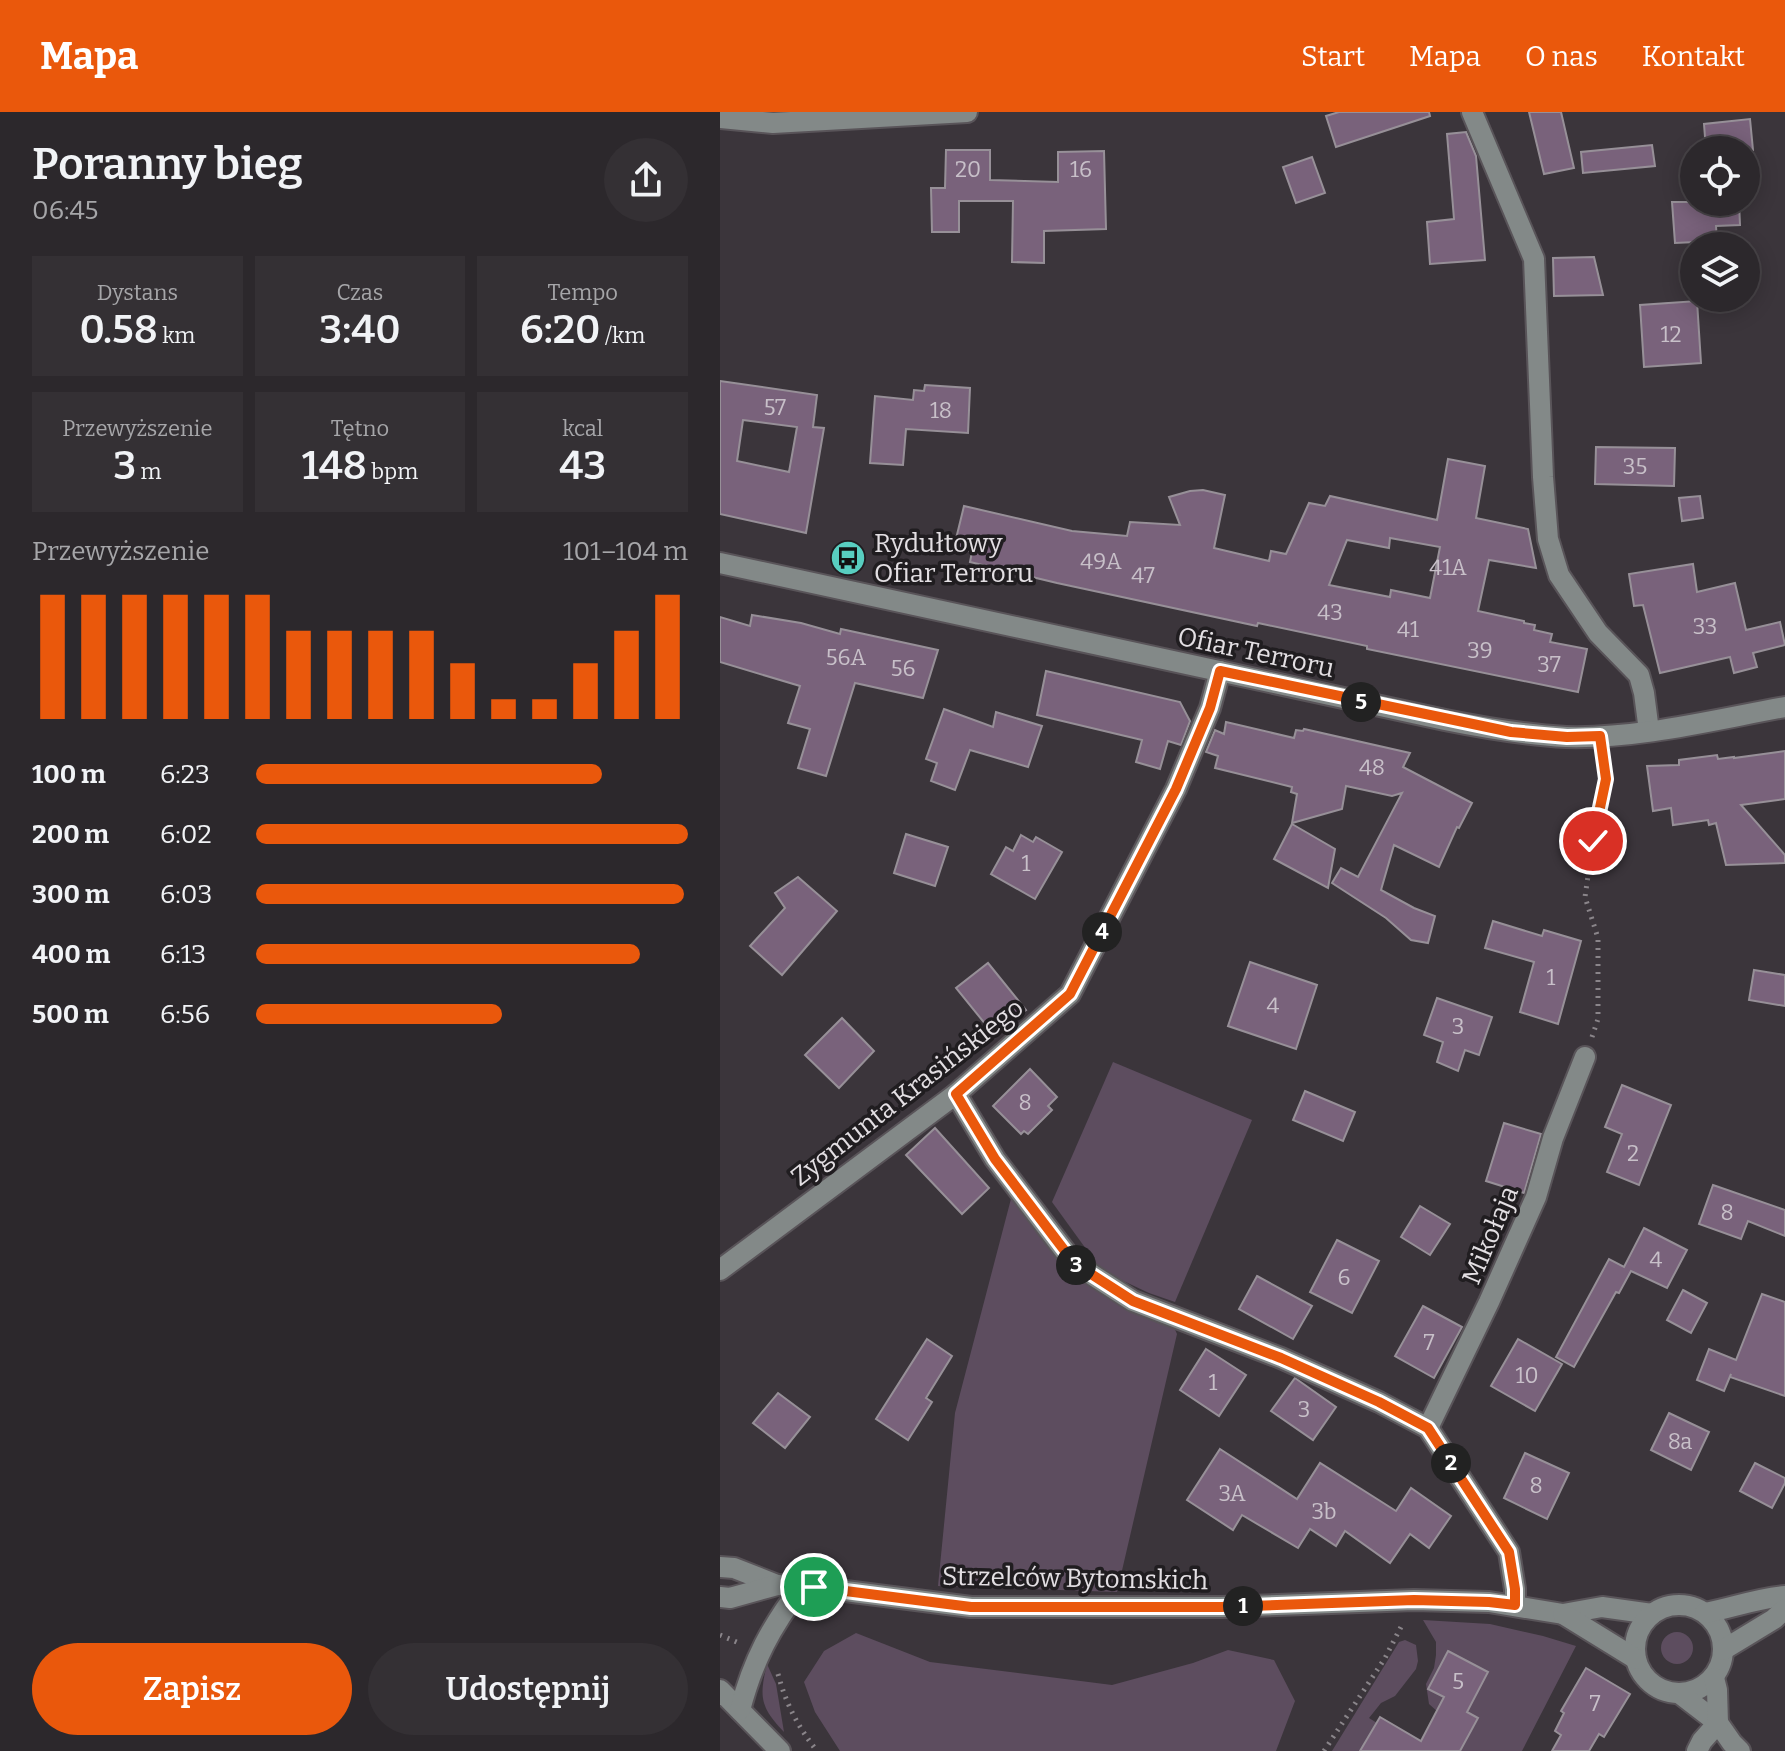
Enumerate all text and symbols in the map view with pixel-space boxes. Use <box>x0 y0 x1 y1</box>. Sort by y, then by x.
text: Mapa <box>40 33 138 79</box>
text: Start <box>1301 40 1365 73</box>
text: Mapa <box>1409 40 1481 73</box>
text: O nas <box>1525 40 1598 73</box>
text: Kontakt <box>1642 40 1745 73</box>
map controls <box>1680 136 1760 312</box>
button: locate <box>1680 136 1760 216</box>
text: Poranny bieg <box>32 138 303 191</box>
button: share <box>604 138 688 222</box>
house number: 20 <box>955 156 981 183</box>
house number: 16 <box>1070 156 1092 183</box>
text: 06:45 <box>32 195 98 226</box>
button: layers <box>1680 232 1760 312</box>
text: Dystans <box>97 279 178 306</box>
text: Czas <box>337 279 383 306</box>
text: Tempo <box>547 279 618 306</box>
text: 0.58 <box>79 306 158 354</box>
text: 3:40 <box>319 306 401 354</box>
text: 6:20 <box>520 306 601 354</box>
house number: 12 <box>1661 321 1681 348</box>
text: km <box>158 322 195 349</box>
text: /km <box>601 322 645 349</box>
house number: 57 <box>764 394 786 421</box>
house number: 18 <box>930 397 952 424</box>
text: Przewyższenie <box>62 415 212 442</box>
text: Tętno <box>331 415 389 442</box>
text: kcal <box>562 415 603 442</box>
text: 3 <box>113 442 136 490</box>
text: 148 <box>302 442 367 490</box>
text: 43 <box>559 442 606 490</box>
house number: 35 <box>1623 453 1647 480</box>
text: m <box>136 458 162 485</box>
text: bpm <box>367 458 418 485</box>
place label: Rydułtowy Ofiar Terroru <box>874 528 1033 589</box>
text: Przewyższenie <box>32 536 210 567</box>
text: 101–104 m <box>563 536 688 567</box>
bus stop icon: Rydułtowy Ofiar Terroru <box>829 539 867 577</box>
house number: 49A <box>1080 548 1122 575</box>
house number: 41A <box>1429 554 1467 581</box>
house number: 47 <box>1131 562 1155 589</box>
house number: 43 <box>1317 599 1343 626</box>
house number: 33 <box>1693 613 1717 640</box>
house number: 41 <box>1397 616 1419 643</box>
street label: Ofiar Terroru <box>1175 621 1337 684</box>
house number: 39 <box>1467 637 1493 664</box>
house number: 56A <box>826 644 867 671</box>
house number: 37 <box>1537 651 1561 678</box>
house number: 56 <box>891 655 915 682</box>
pin: 5 <box>1341 682 1381 722</box>
text: 5 <box>1355 688 1367 715</box>
house number: 48 <box>1359 754 1385 781</box>
text: 100 m <box>32 759 106 790</box>
text: 6:23 <box>160 759 210 790</box>
pin <box>1559 807 1627 875</box>
text: 200 m <box>32 819 109 850</box>
text: 6:02 <box>160 819 212 850</box>
icon: check <box>1571 819 1615 863</box>
house number: 1 <box>1022 850 1031 877</box>
text: 300 m <box>32 879 109 910</box>
text: 6:03 <box>160 879 212 910</box>
pin: 4 <box>1082 912 1122 952</box>
text: 4 <box>1095 918 1109 945</box>
text: 400 m <box>32 939 110 970</box>
text: 6:13 <box>160 939 206 970</box>
house number: 1 <box>1547 964 1556 991</box>
street label: Zygmunta Krasińskiego <box>785 992 1030 1193</box>
house number: 4 <box>1267 992 1280 1019</box>
text: 500 m <box>32 999 109 1030</box>
text: 6:56 <box>160 999 210 1030</box>
house number: 3 <box>1452 1013 1464 1040</box>
house number: 8 <box>1018 1089 1032 1116</box>
house number: 2 <box>1627 1140 1639 1167</box>
street label: Mikołaja <box>1456 1181 1525 1289</box>
house number: 8 <box>1720 1199 1734 1226</box>
pin: 3 <box>1056 1245 1096 1285</box>
house number: 4 <box>1650 1246 1663 1273</box>
text: 3 <box>1070 1251 1082 1278</box>
house number: 6 <box>1338 1264 1350 1291</box>
house number: 7 <box>1423 1329 1435 1356</box>
house number: 10 <box>1515 1362 1539 1389</box>
house number: 1 <box>1209 1369 1218 1396</box>
house number: 3 <box>1298 1396 1310 1423</box>
house number: 8a <box>1668 1428 1692 1455</box>
pin: 2 <box>1431 1443 1471 1483</box>
text: 2 <box>1445 1449 1457 1476</box>
house number: 8 <box>1529 1472 1543 1499</box>
house number: 3A <box>1218 1480 1246 1507</box>
house number: 3b <box>1312 1498 1337 1525</box>
pin <box>780 1553 848 1621</box>
street label: Strzelców Bytomskich <box>942 1561 1208 1596</box>
icon: arrive <box>792 1565 836 1609</box>
pin: 1 <box>1223 1586 1263 1626</box>
text: 1 <box>1238 1592 1248 1619</box>
button: Zapisz <box>32 1643 352 1735</box>
button: Udostępnij <box>368 1643 688 1735</box>
house number: 5 <box>1452 1668 1464 1695</box>
house number: 7 <box>1589 1690 1601 1717</box>

